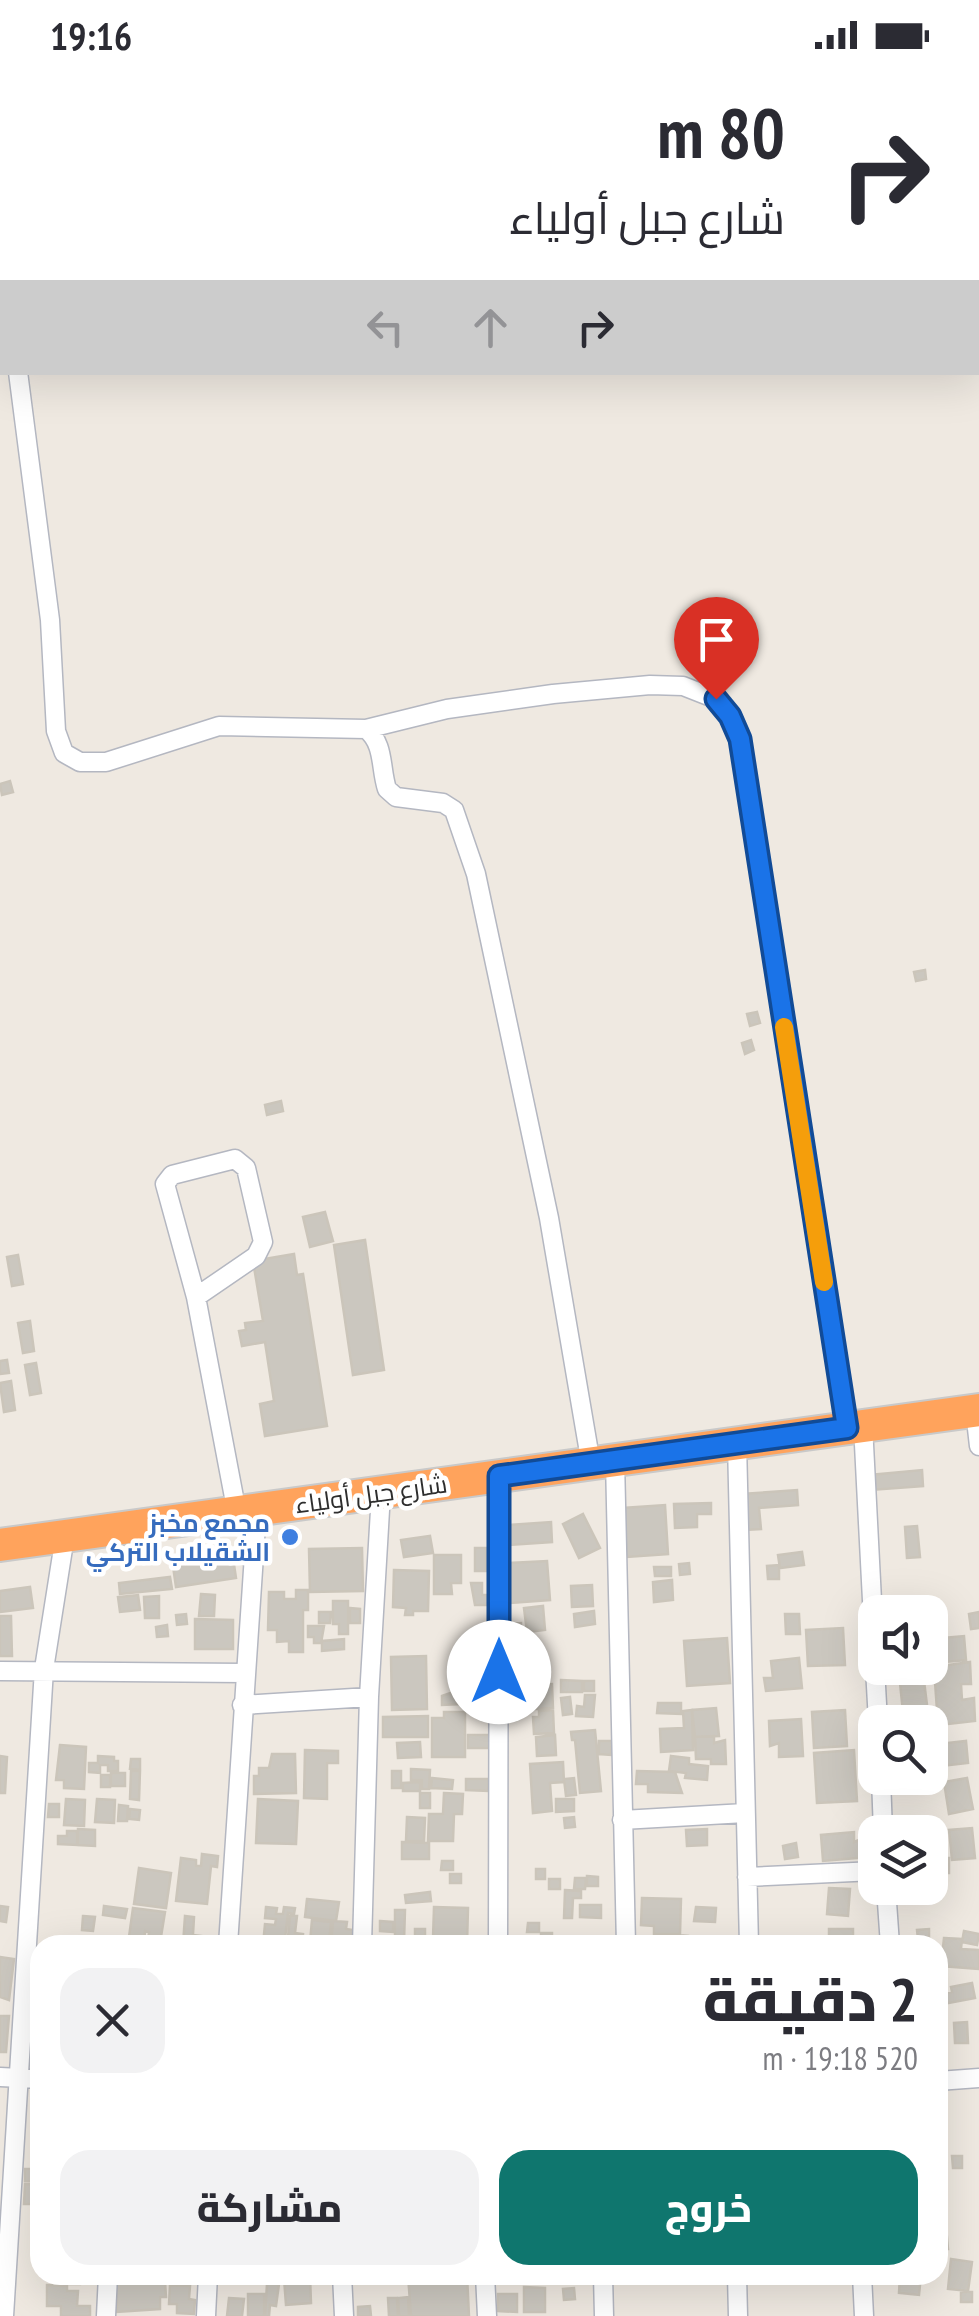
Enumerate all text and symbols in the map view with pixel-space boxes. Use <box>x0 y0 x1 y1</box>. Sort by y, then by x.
text: 19:16 <box>50 11 132 60</box>
text: 80 m <box>657 87 785 177</box>
icon: right <box>820 110 950 240</box>
text: شارع جبل أولياء <box>509 188 785 246</box>
icon: left <box>358 300 413 355</box>
icon: ahead <box>463 300 518 355</box>
icon: right <box>568 300 623 355</box>
pin <box>674 597 759 700</box>
icon: arrive <box>689 612 744 667</box>
street label: شارع جبل أولياء <box>293 1467 449 1522</box>
place label: مجمع مخبز الشقيلاب التركي <box>86 1507 270 1572</box>
marker: مجمع مخبز الشقيلاب التركي <box>279 1526 301 1548</box>
map controls <box>858 1595 948 1905</box>
button: sound <box>858 1595 948 1685</box>
position arrow <box>447 1620 551 1724</box>
button: search <box>858 1705 948 1795</box>
button: layers <box>858 1815 948 1905</box>
text: 2 دقيقة <box>703 1960 918 2038</box>
button: close <box>60 1968 165 2073</box>
text: 520 m · 19:18 <box>763 2037 918 2079</box>
button: مشاركة <box>60 2150 479 2265</box>
button: خروج <box>499 2150 918 2265</box>

